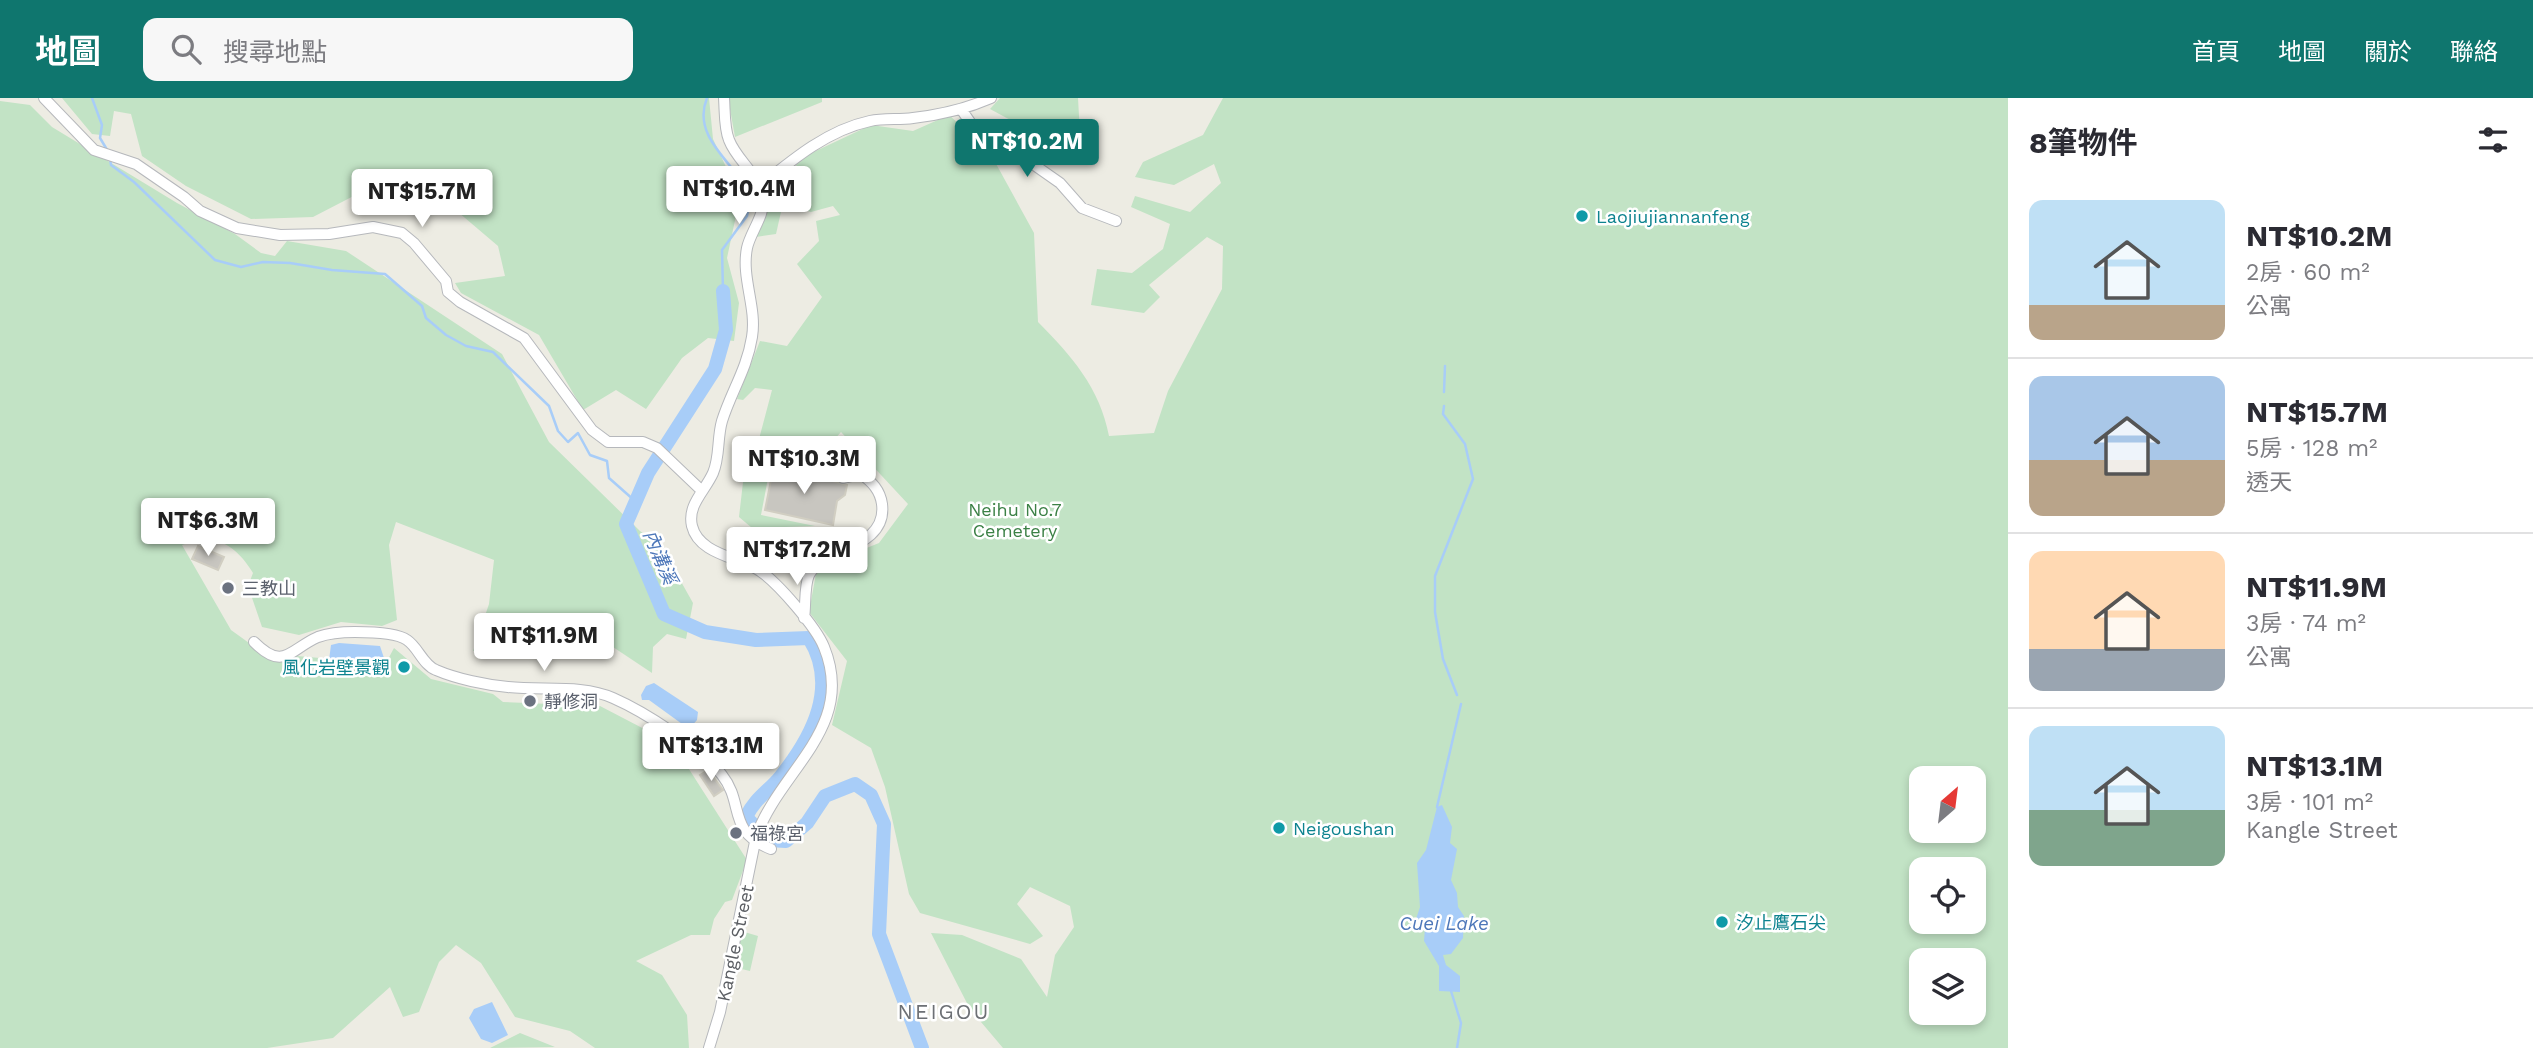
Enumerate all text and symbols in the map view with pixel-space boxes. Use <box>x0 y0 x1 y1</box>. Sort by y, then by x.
search box <box>143 18 633 81</box>
icon: search <box>167 30 205 68</box>
text: 地圖 <box>35 32 101 71</box>
text: 搜尋地點 <box>223 37 327 67</box>
text: 首頁 <box>2192 38 2240 66</box>
text: 地圖 <box>2278 38 2326 66</box>
text: 關於 <box>2364 38 2412 66</box>
text: 聯絡 <box>2450 38 2498 66</box>
pin: NT$10.2M <box>955 120 1099 179</box>
icon: filters <box>2474 121 2512 159</box>
text: 8筆物件 <box>2029 125 2138 160</box>
text: NT$10.2M <box>971 128 1083 155</box>
pin: NT$10.4M <box>667 166 811 226</box>
pin: NT$15.7M <box>350 170 494 229</box>
text: NT$10.4M <box>682 175 796 202</box>
text: NT$15.7M <box>368 178 476 205</box>
place label: Laojiujiannanfeng <box>1596 206 1750 227</box>
marker: Laojiujiannanfeng <box>1574 208 1590 224</box>
text: NT$10.2M <box>2246 218 2393 253</box>
icon: home <box>2085 228 2169 312</box>
text: 2房 · 60 m² <box>2246 259 2370 286</box>
text: 公寓 <box>2246 293 2292 320</box>
text: NT$15.7M <box>2246 394 2388 429</box>
icon: home <box>2085 404 2169 488</box>
text: 5房 · 128 m² <box>2246 435 2378 462</box>
pin: NT$10.3M <box>732 436 876 496</box>
text: NT$10.3M <box>748 445 860 472</box>
text: 透天 <box>2246 469 2292 496</box>
pin: NT$6.3M <box>143 498 273 558</box>
park label: Neihu No.7 Cemetery <box>968 499 1062 541</box>
text: NT$6.3M <box>157 507 259 534</box>
water label: 內溝溪 <box>638 526 683 590</box>
pin: NT$17.2M <box>725 528 869 587</box>
text: NT$17.2M <box>743 536 852 563</box>
text: NT$11.9M <box>2246 569 2387 604</box>
place label: 三教山 <box>242 578 296 599</box>
icon: home <box>2085 579 2169 663</box>
marker: 三教山 <box>220 580 236 596</box>
text: 3房 · 74 m² <box>2246 610 2366 637</box>
pin: NT$11.9M <box>472 614 616 673</box>
text: NT$11.9M <box>490 622 598 649</box>
text: 公寓 <box>2246 644 2292 671</box>
place label: 風化岩壁景觀 <box>282 657 390 678</box>
marker: 風化岩壁景觀 <box>396 659 412 675</box>
place label: 靜修洞 <box>544 691 598 712</box>
marker: 靜修洞 <box>522 693 538 709</box>
pin: NT$13.1M <box>639 724 783 783</box>
text: NT$13.1M <box>658 732 764 759</box>
text: NT$13.1M <box>2246 748 2383 783</box>
icon: home <box>2085 754 2169 838</box>
north arrow <box>1909 766 1986 844</box>
map controls <box>1909 766 1986 1025</box>
text: 3房 · 101 m² <box>2246 789 2373 816</box>
text: Kangle Street <box>2246 817 2398 844</box>
place label: Neigoushan <box>1293 818 1395 839</box>
marker: Neigoushan <box>1271 820 1287 836</box>
place label: 福祿宮 <box>750 823 804 844</box>
marker: 福祿宮 <box>728 825 744 841</box>
button: locate <box>1909 857 1986 934</box>
street label: Kangle Street <box>712 882 758 1003</box>
water label: Cuei Lake <box>1399 912 1489 935</box>
place label: 汐止鷹石尖 <box>1736 912 1826 933</box>
marker: 汐止鷹石尖 <box>1714 914 1730 930</box>
button: layers <box>1909 948 1986 1025</box>
district label: NEIGOU <box>898 999 990 1024</box>

